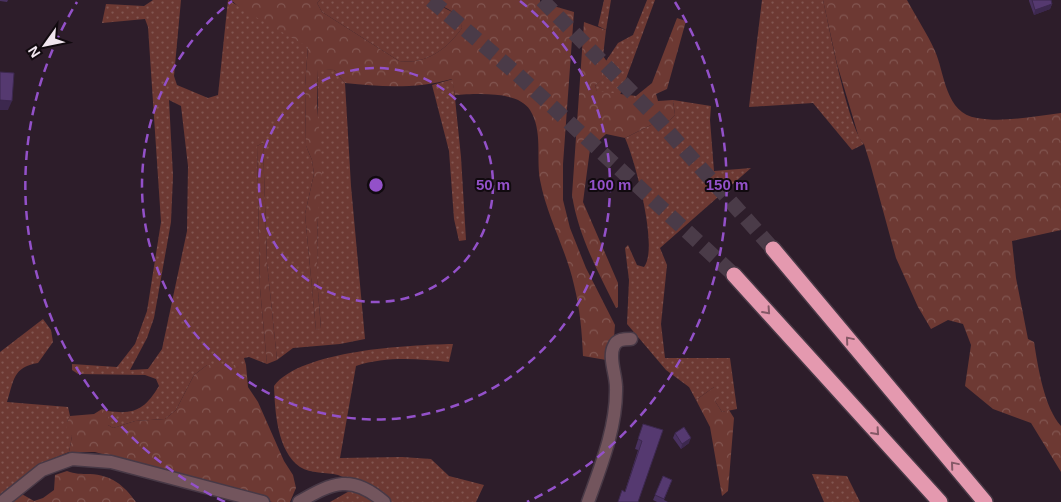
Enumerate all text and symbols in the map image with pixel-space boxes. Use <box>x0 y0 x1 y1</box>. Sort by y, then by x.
north arrow <box>20 20 70 70</box>
text: N <box>25 43 44 61</box>
centre of rings <box>367 176 385 194</box>
text: 50 m <box>476 176 510 193</box>
text: 100 m <box>589 176 631 193</box>
text: 150 m <box>706 176 748 193</box>
one-way arrow <box>761 306 770 315</box>
one-way arrow <box>846 337 855 346</box>
one-way arrow <box>870 426 879 435</box>
one-way arrow <box>951 461 960 470</box>

